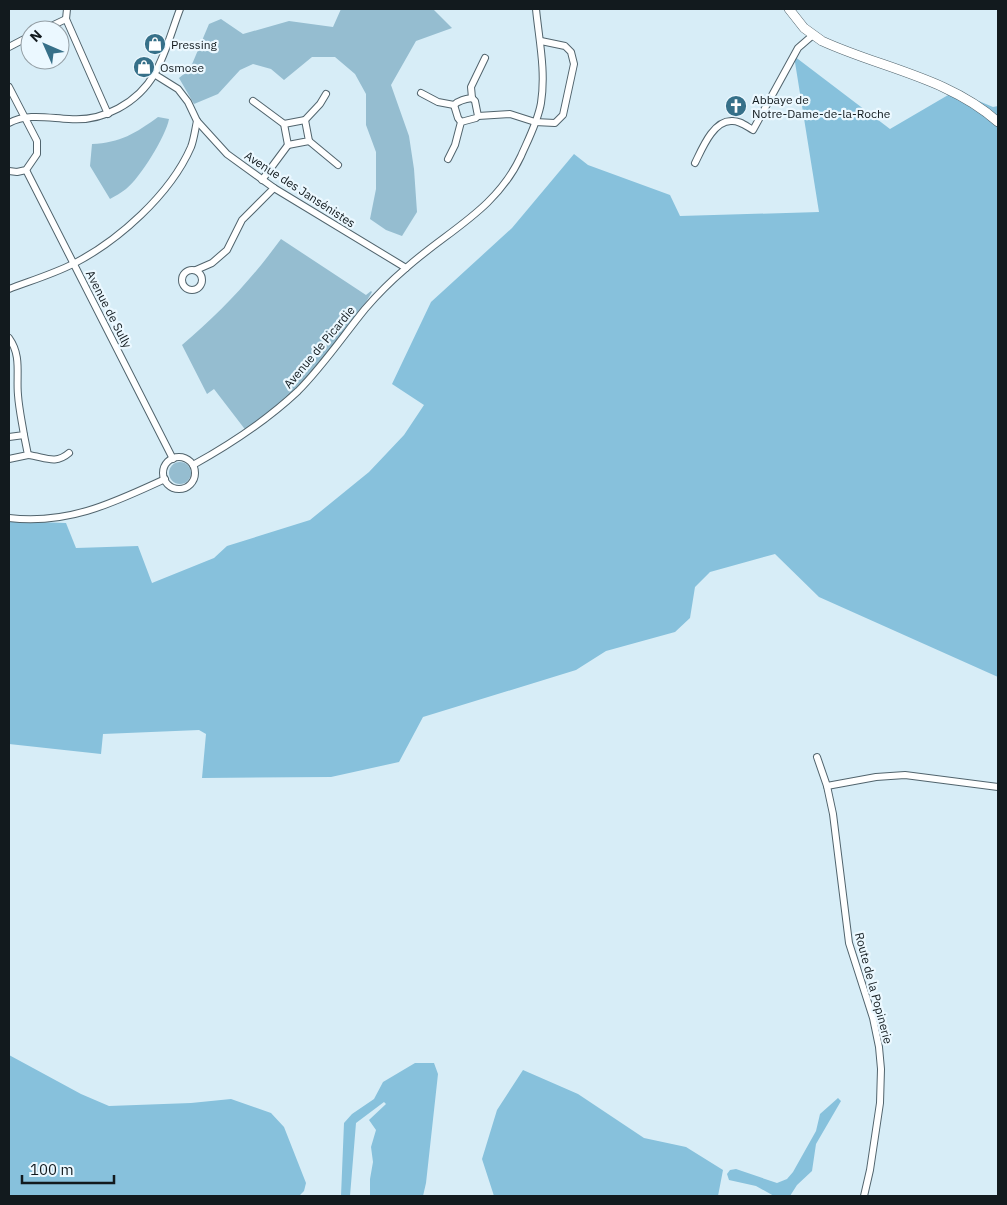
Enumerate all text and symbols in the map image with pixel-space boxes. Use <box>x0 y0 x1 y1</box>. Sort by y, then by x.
north arrow <box>20 20 70 70</box>
text: N <box>26 26 46 46</box>
shop icon: Pressing <box>143 32 167 56</box>
place label: Pressing <box>171 37 218 52</box>
shop icon: Osmose <box>132 55 156 79</box>
place label: Osmose <box>160 60 204 75</box>
place label: Abbaye de Notre-Dame-de-la-Roche <box>752 92 891 121</box>
church icon: Abbaye de Notre-Dame-de-la-Roche <box>724 94 748 118</box>
street label: Avenue des Jansénistes <box>242 148 358 231</box>
street label: Avenue de Sully <box>83 268 135 350</box>
street label: Avenue de Picardie <box>280 302 358 391</box>
street label: Route de la Popinerie <box>852 931 896 1046</box>
scale bar <box>22 1152 115 1184</box>
text: 100 m <box>30 1160 74 1179</box>

